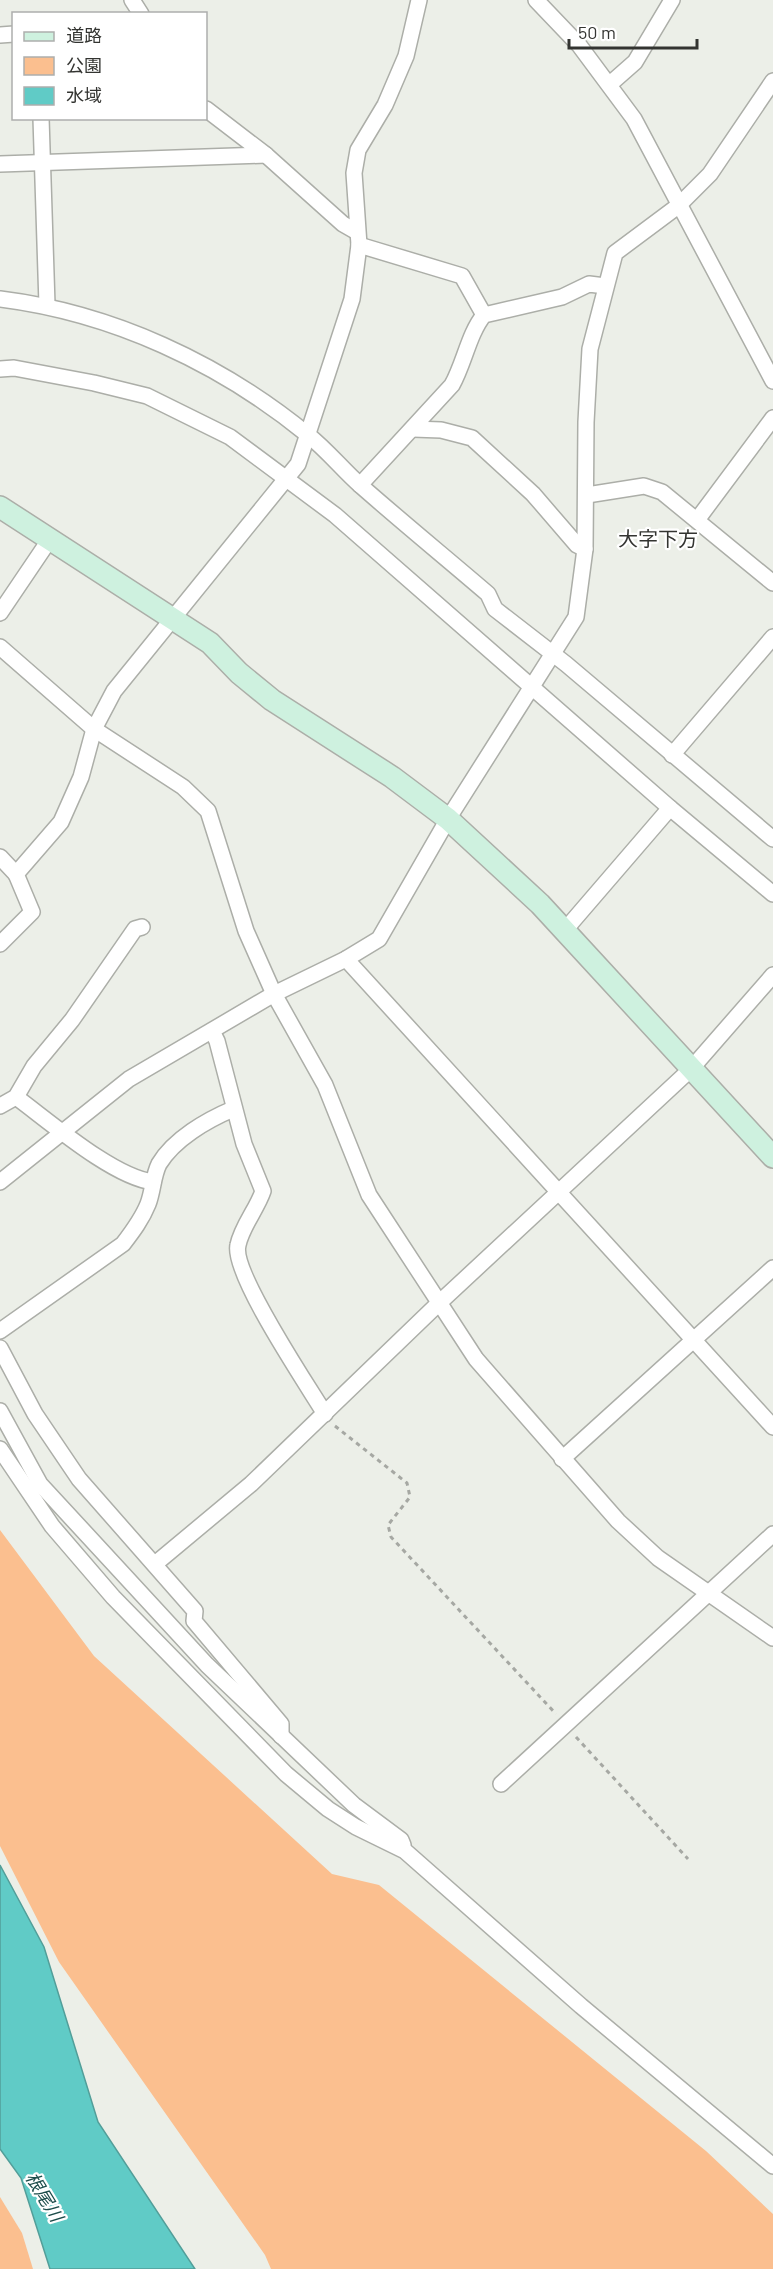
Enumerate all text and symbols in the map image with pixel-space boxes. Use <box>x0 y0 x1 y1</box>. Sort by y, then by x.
legend <box>12 12 207 120</box>
scale bar <box>569 12 696 50</box>
text: 50 m <box>578 21 616 43</box>
text: 道路 <box>66 24 102 46</box>
text: 公園 <box>66 54 102 76</box>
text: 水域 <box>66 84 102 106</box>
district label: 大字下方 <box>618 526 698 550</box>
water label: 根尾川 <box>22 2168 69 2227</box>

